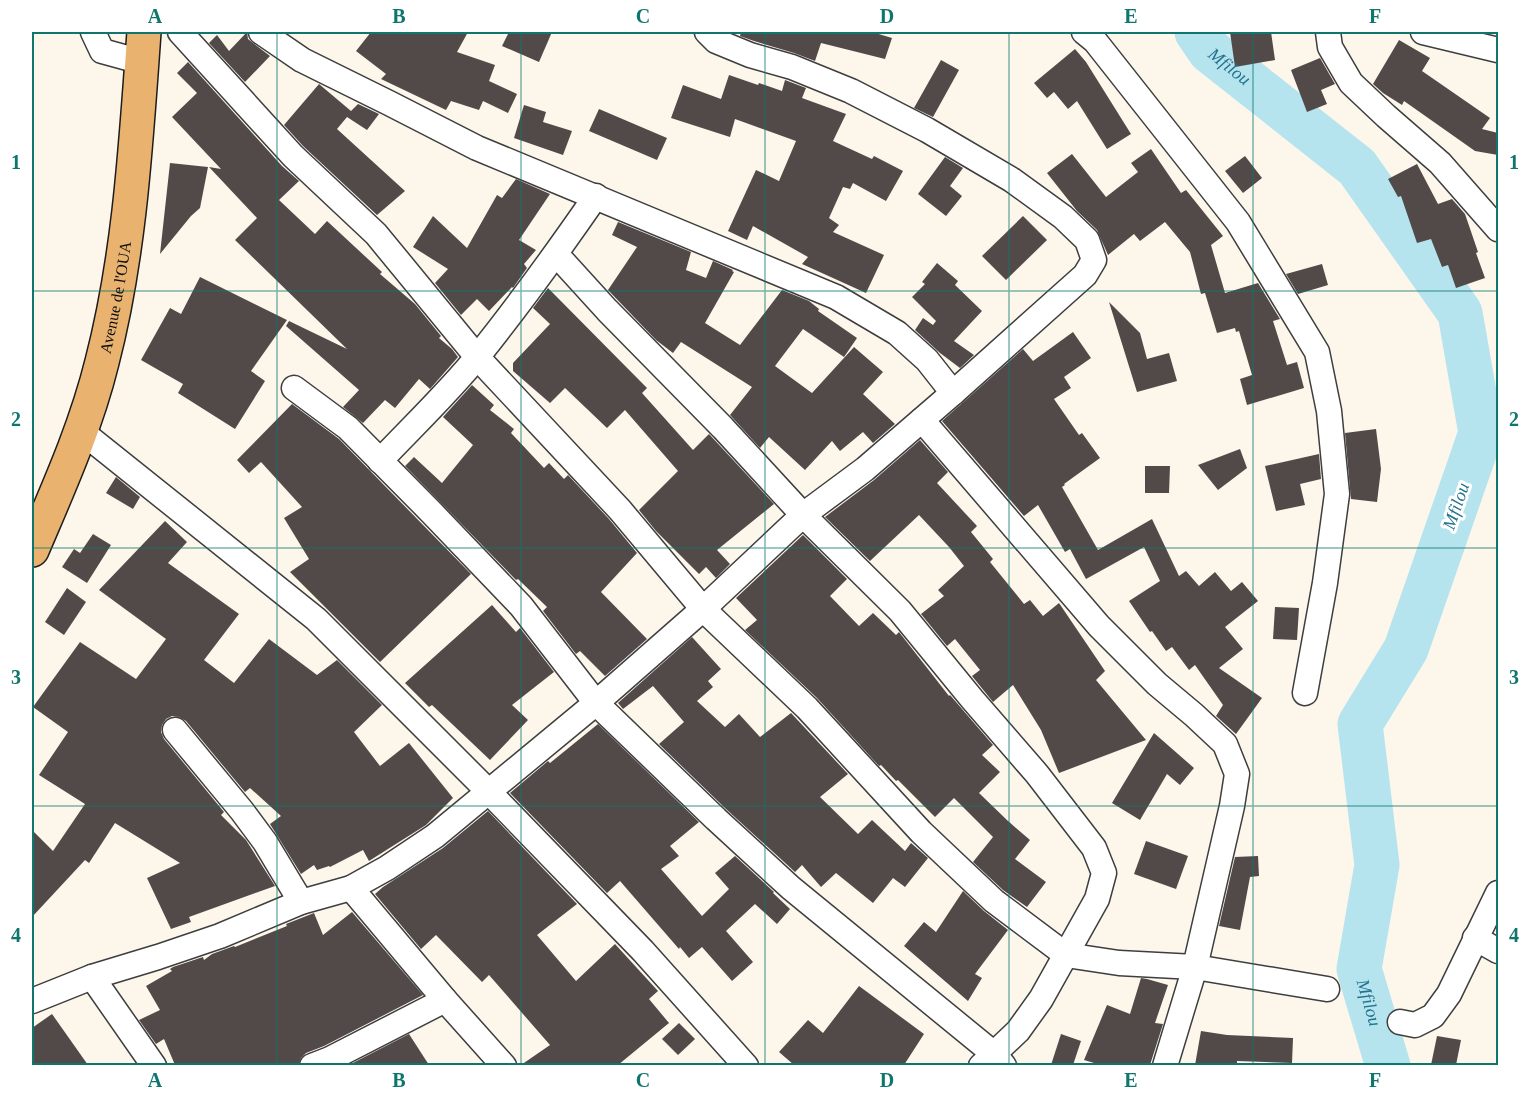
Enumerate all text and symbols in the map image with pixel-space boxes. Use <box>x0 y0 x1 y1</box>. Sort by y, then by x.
text: A <box>148 5 163 27</box>
text: B <box>392 5 406 27</box>
text: C <box>636 5 650 27</box>
text: D <box>880 5 894 27</box>
text: E <box>1124 5 1138 27</box>
text: F <box>1369 5 1381 27</box>
water label: Mfilou <box>1204 43 1255 89</box>
text: 1 <box>11 151 21 173</box>
text: 1 <box>1509 151 1519 173</box>
street label: Avenue de l'OUA <box>96 240 134 355</box>
text: 2 <box>11 408 21 430</box>
text: 2 <box>1509 408 1519 430</box>
water label: Mfilou <box>1438 480 1473 533</box>
text: 3 <box>11 666 21 688</box>
text: 3 <box>1509 666 1519 688</box>
text: 4 <box>11 924 21 946</box>
text: 4 <box>1509 924 1519 946</box>
water label: Mfilou <box>1352 976 1385 1028</box>
text: A <box>148 1069 163 1091</box>
text: B <box>392 1069 406 1091</box>
text: C <box>636 1069 650 1091</box>
text: D <box>880 1069 894 1091</box>
text: E <box>1124 1069 1138 1091</box>
text: F <box>1369 1069 1381 1091</box>

